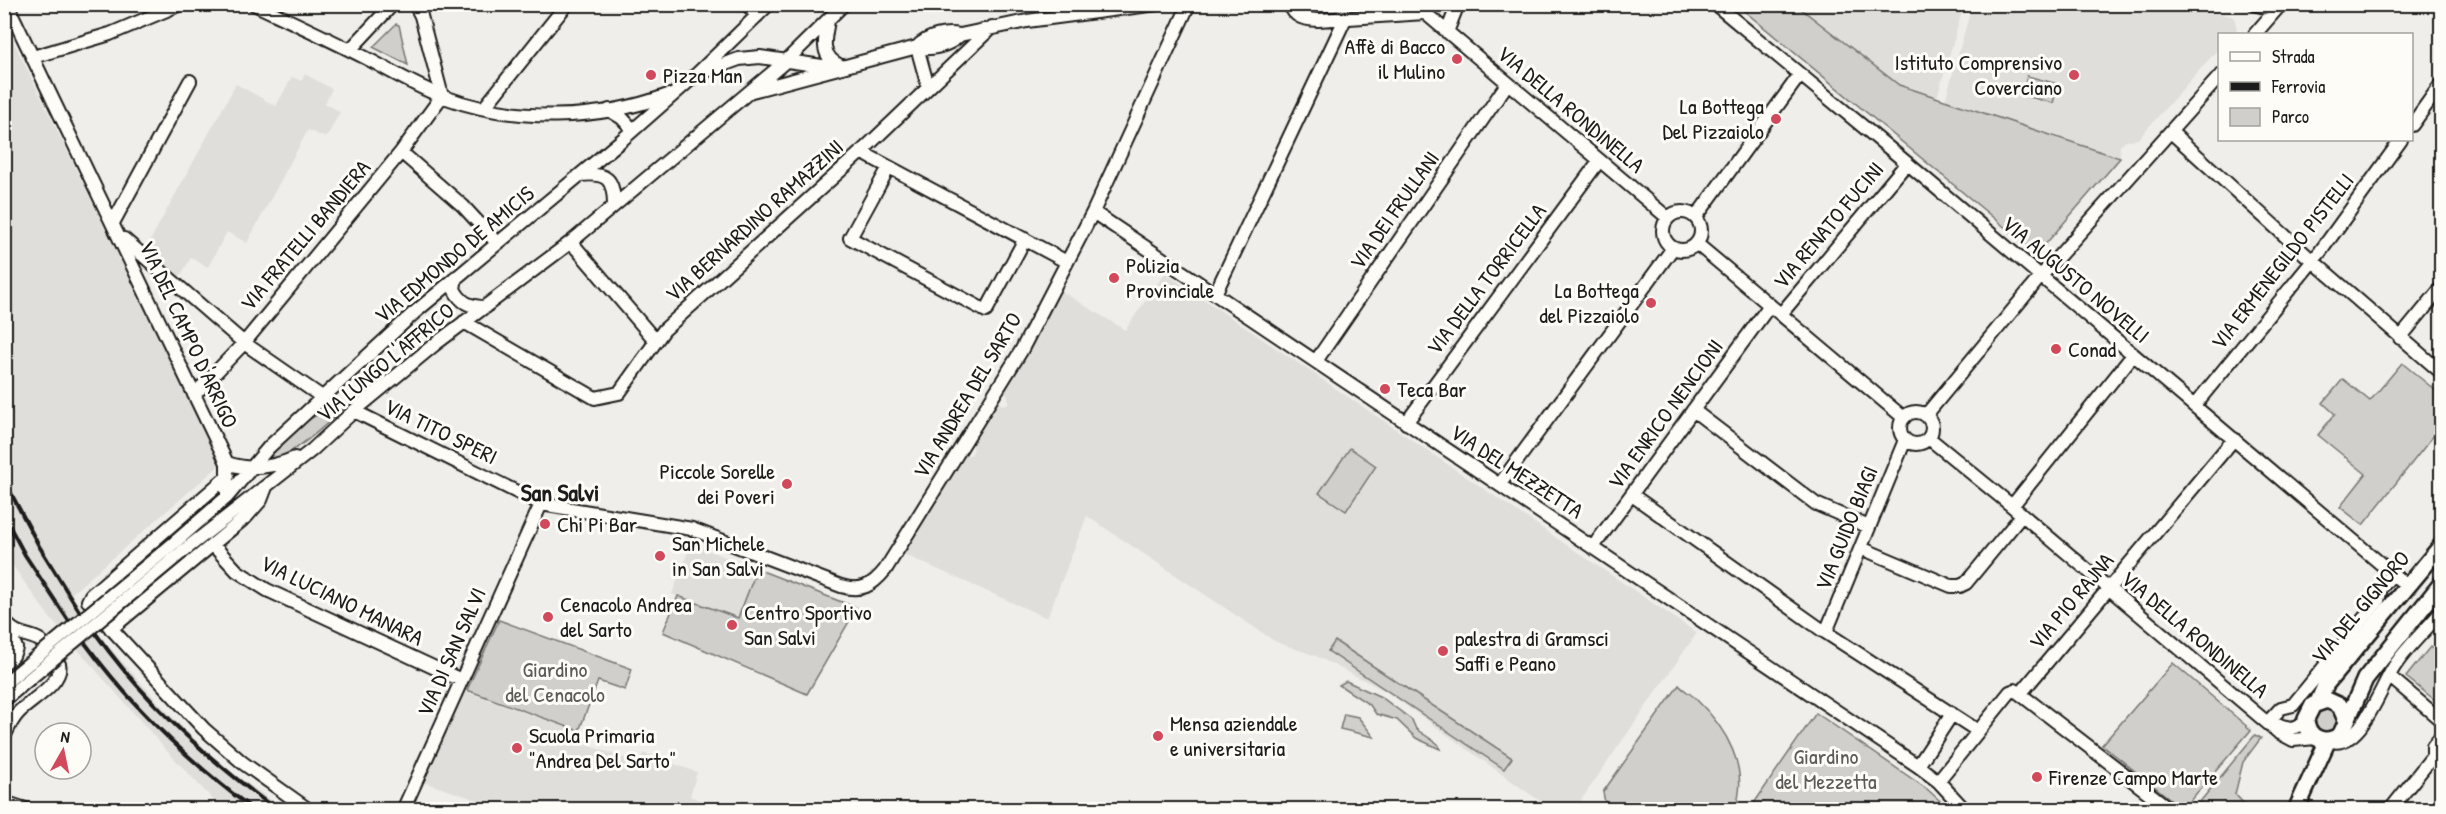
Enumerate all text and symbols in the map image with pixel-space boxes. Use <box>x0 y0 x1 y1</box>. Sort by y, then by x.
place label: Affè di Bacco il Mulino <box>1345 31 1445 86</box>
legend <box>2218 33 2413 141</box>
street label: VIA DELLA RONDINELLA <box>1491 38 1651 180</box>
text: Strada <box>2272 44 2315 69</box>
place label: Istituto Comprensivo Coverciano <box>1894 47 2062 102</box>
marker: Affè di Bacco il Mulino <box>1450 52 1464 66</box>
place label: Pizza Man <box>663 60 743 90</box>
marker: Pizza Man <box>644 68 658 82</box>
marker: Istituto Comprensivo Coverciano <box>2067 68 2081 82</box>
text: Ferrovia <box>2271 74 2325 99</box>
place label: La Bottega Del Pizzaiolo <box>1662 91 1764 146</box>
text: Parco <box>2272 104 2309 129</box>
marker: La Bottega Del Pizzaiolo <box>1769 112 1783 126</box>
street label: VIA BERNARDINO RAMAZZINI <box>658 132 850 308</box>
street label: VIA DEI FRULLANI <box>1342 145 1446 275</box>
street label: VIA FRATELLI BANDIERA <box>233 153 377 317</box>
street label: VIA RENATO FUCINI <box>1766 155 1890 295</box>
street label: VIA ERMENEGILDO PISTELLI <box>2204 167 2360 355</box>
street label: VIA EDMONDO DE AMICIS <box>368 178 540 330</box>
street label: VIA DELLA TORRICELLA <box>1419 197 1553 361</box>
street label: VIA AUGUSTO NOVELLI <box>1996 208 2156 350</box>
street label: VIA DEL CAMPO D'ARRIGO <box>132 236 246 432</box>
place label: Polizia Provinciale <box>1126 250 1215 305</box>
marker: Polizia Provinciale <box>1107 271 1121 285</box>
place label: La Bottega del Pizzaiolo <box>1539 275 1639 330</box>
street label: VIA LUNGO L'AFFRICO <box>310 295 460 429</box>
marker: La Bottega del Pizzaiolo <box>1644 296 1658 310</box>
street label: VIA ANDREA DEL SARTO <box>906 306 1028 484</box>
street label: VIA ENRICO NENCIONI <box>1600 333 1730 495</box>
place label: Conad <box>2068 334 2116 364</box>
marker: Conad <box>2049 342 2063 356</box>
place label: Teca Bar <box>1397 374 1467 404</box>
marker: Teca Bar <box>1378 382 1392 396</box>
street label: VIA TITO SPERI <box>380 391 502 471</box>
street label: VIA DEL MEZZETTA <box>1445 417 1590 525</box>
place label: Piccole Sorelle dei Poveri <box>659 456 775 511</box>
street label: VIA GUIDO BIAGI <box>1807 461 1885 595</box>
district label: San Salvi <box>521 476 599 508</box>
marker: Piccole Sorelle dei Poveri <box>780 477 794 491</box>
place label: Chi Pi Bar <box>557 509 638 539</box>
marker: Chi Pi Bar <box>538 517 552 531</box>
place label: San Michele in San Salvi <box>672 528 765 583</box>
street label: VIA DEL GIGNORO <box>2304 544 2416 670</box>
street label: VIA PIO RAJNA <box>2022 546 2120 656</box>
street label: VIA LUCIANO MANARA <box>256 548 429 653</box>
marker: San Michele in San Salvi <box>653 549 667 563</box>
street label: VIA DELLA RONDINELLA <box>2115 563 2275 705</box>
street label: VIA DI SAN SALVI <box>409 583 493 721</box>
place label: Cenacolo Andrea del Sarto <box>560 589 692 644</box>
place label: Centro Sportivo San Salvi <box>744 597 872 652</box>
marker: Cenacolo Andrea del Sarto <box>541 610 555 624</box>
marker: Centro Sportivo San Salvi <box>725 618 739 632</box>
place label: palestra di Gramsci Saffi e Peano <box>1455 623 1609 678</box>
marker: palestra di Gramsci Saffi e Peano <box>1436 644 1450 658</box>
park label: Giardino del Cenacolo <box>505 654 605 709</box>
place label: Mensa aziendale e universitaria <box>1170 708 1298 763</box>
place label: Scuola Primaria "Andrea Del Sarto" <box>529 720 676 775</box>
north arrow <box>33 721 93 781</box>
text: N <box>59 725 72 748</box>
marker: Mensa aziendale e universitaria <box>1151 729 1165 743</box>
marker: Scuola Primaria "Andrea Del Sarto" <box>510 741 524 755</box>
park label: Giardino del Mezzetta <box>1775 741 1877 796</box>
place label: Firenze Campo Marte <box>2048 762 2218 792</box>
marker: Firenze Campo Marte <box>2030 770 2044 784</box>

